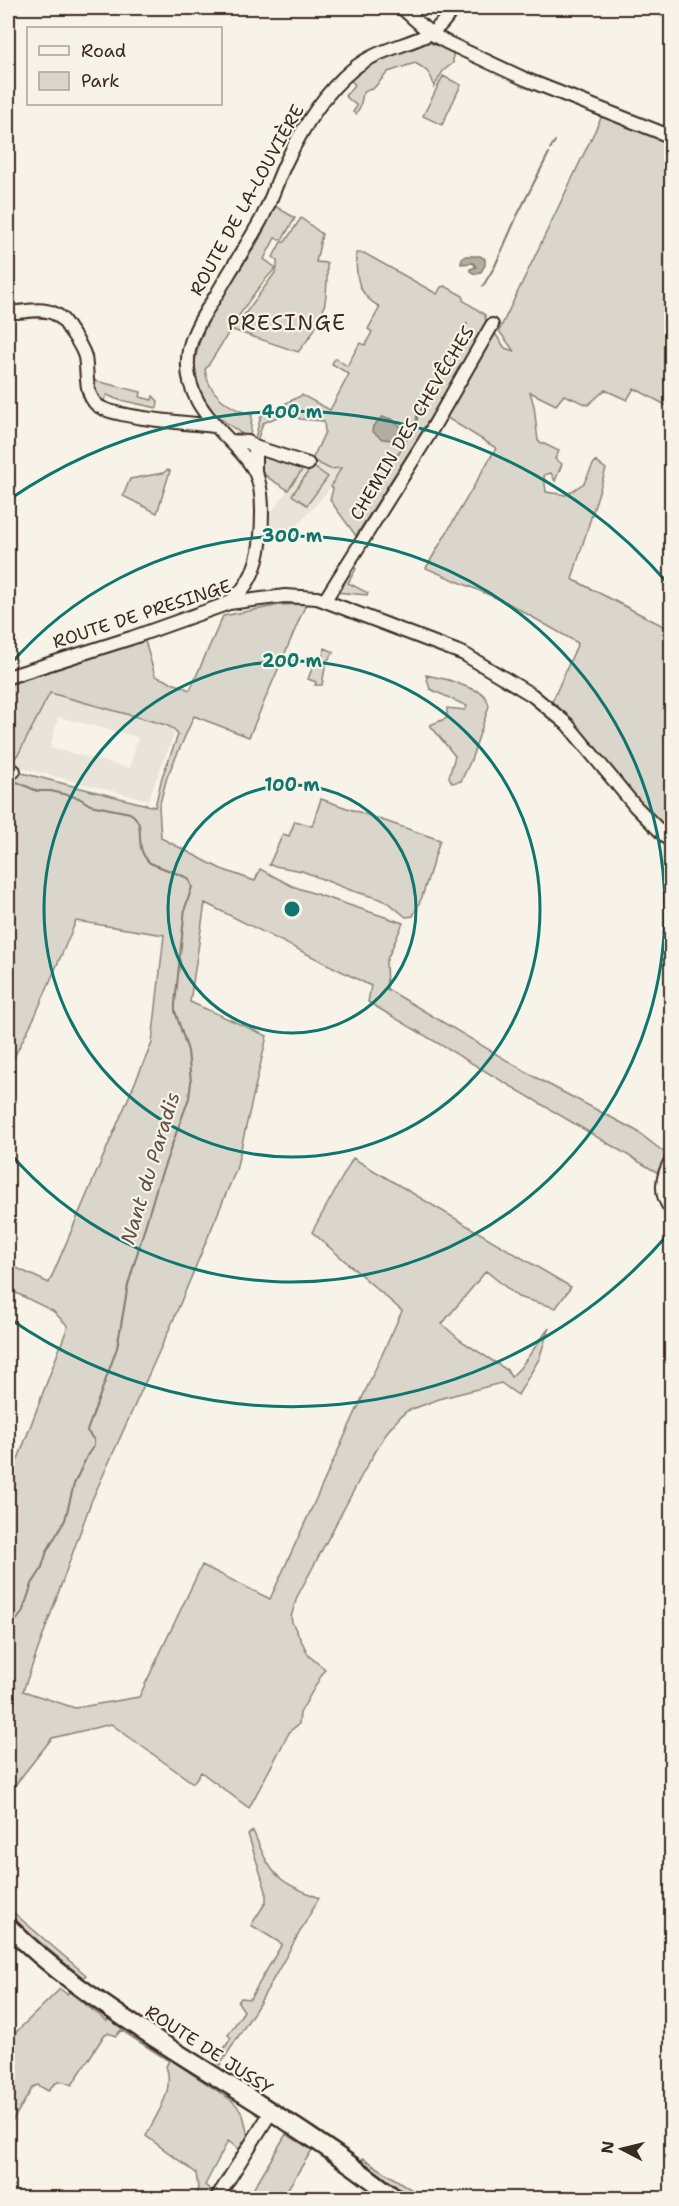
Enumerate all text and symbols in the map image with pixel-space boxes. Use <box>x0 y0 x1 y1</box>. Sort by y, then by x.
legend <box>27 27 222 105</box>
text: Road <box>81 39 126 63</box>
text: Park <box>81 69 120 93</box>
street label: ROUTE DE LA-LOUVIÈRE <box>184 100 310 300</box>
district label: PRESINGE <box>227 309 347 337</box>
street label: CHEMIN DES CHEVÊCHES <box>344 321 480 525</box>
text: 400 m <box>262 400 323 424</box>
text: 300 m <box>262 524 323 548</box>
street label: ROUTE DE PRESINGE <box>50 574 234 654</box>
text: 200 m <box>262 649 323 673</box>
text: 100 m <box>264 773 320 797</box>
centre of rings <box>282 899 302 919</box>
water label: Nant du Paradis <box>114 1089 186 1247</box>
street label: ROUTE DE JUSSY <box>140 2000 278 2100</box>
north arrow <box>592 2119 652 2179</box>
text: N <box>596 2140 619 2155</box>

